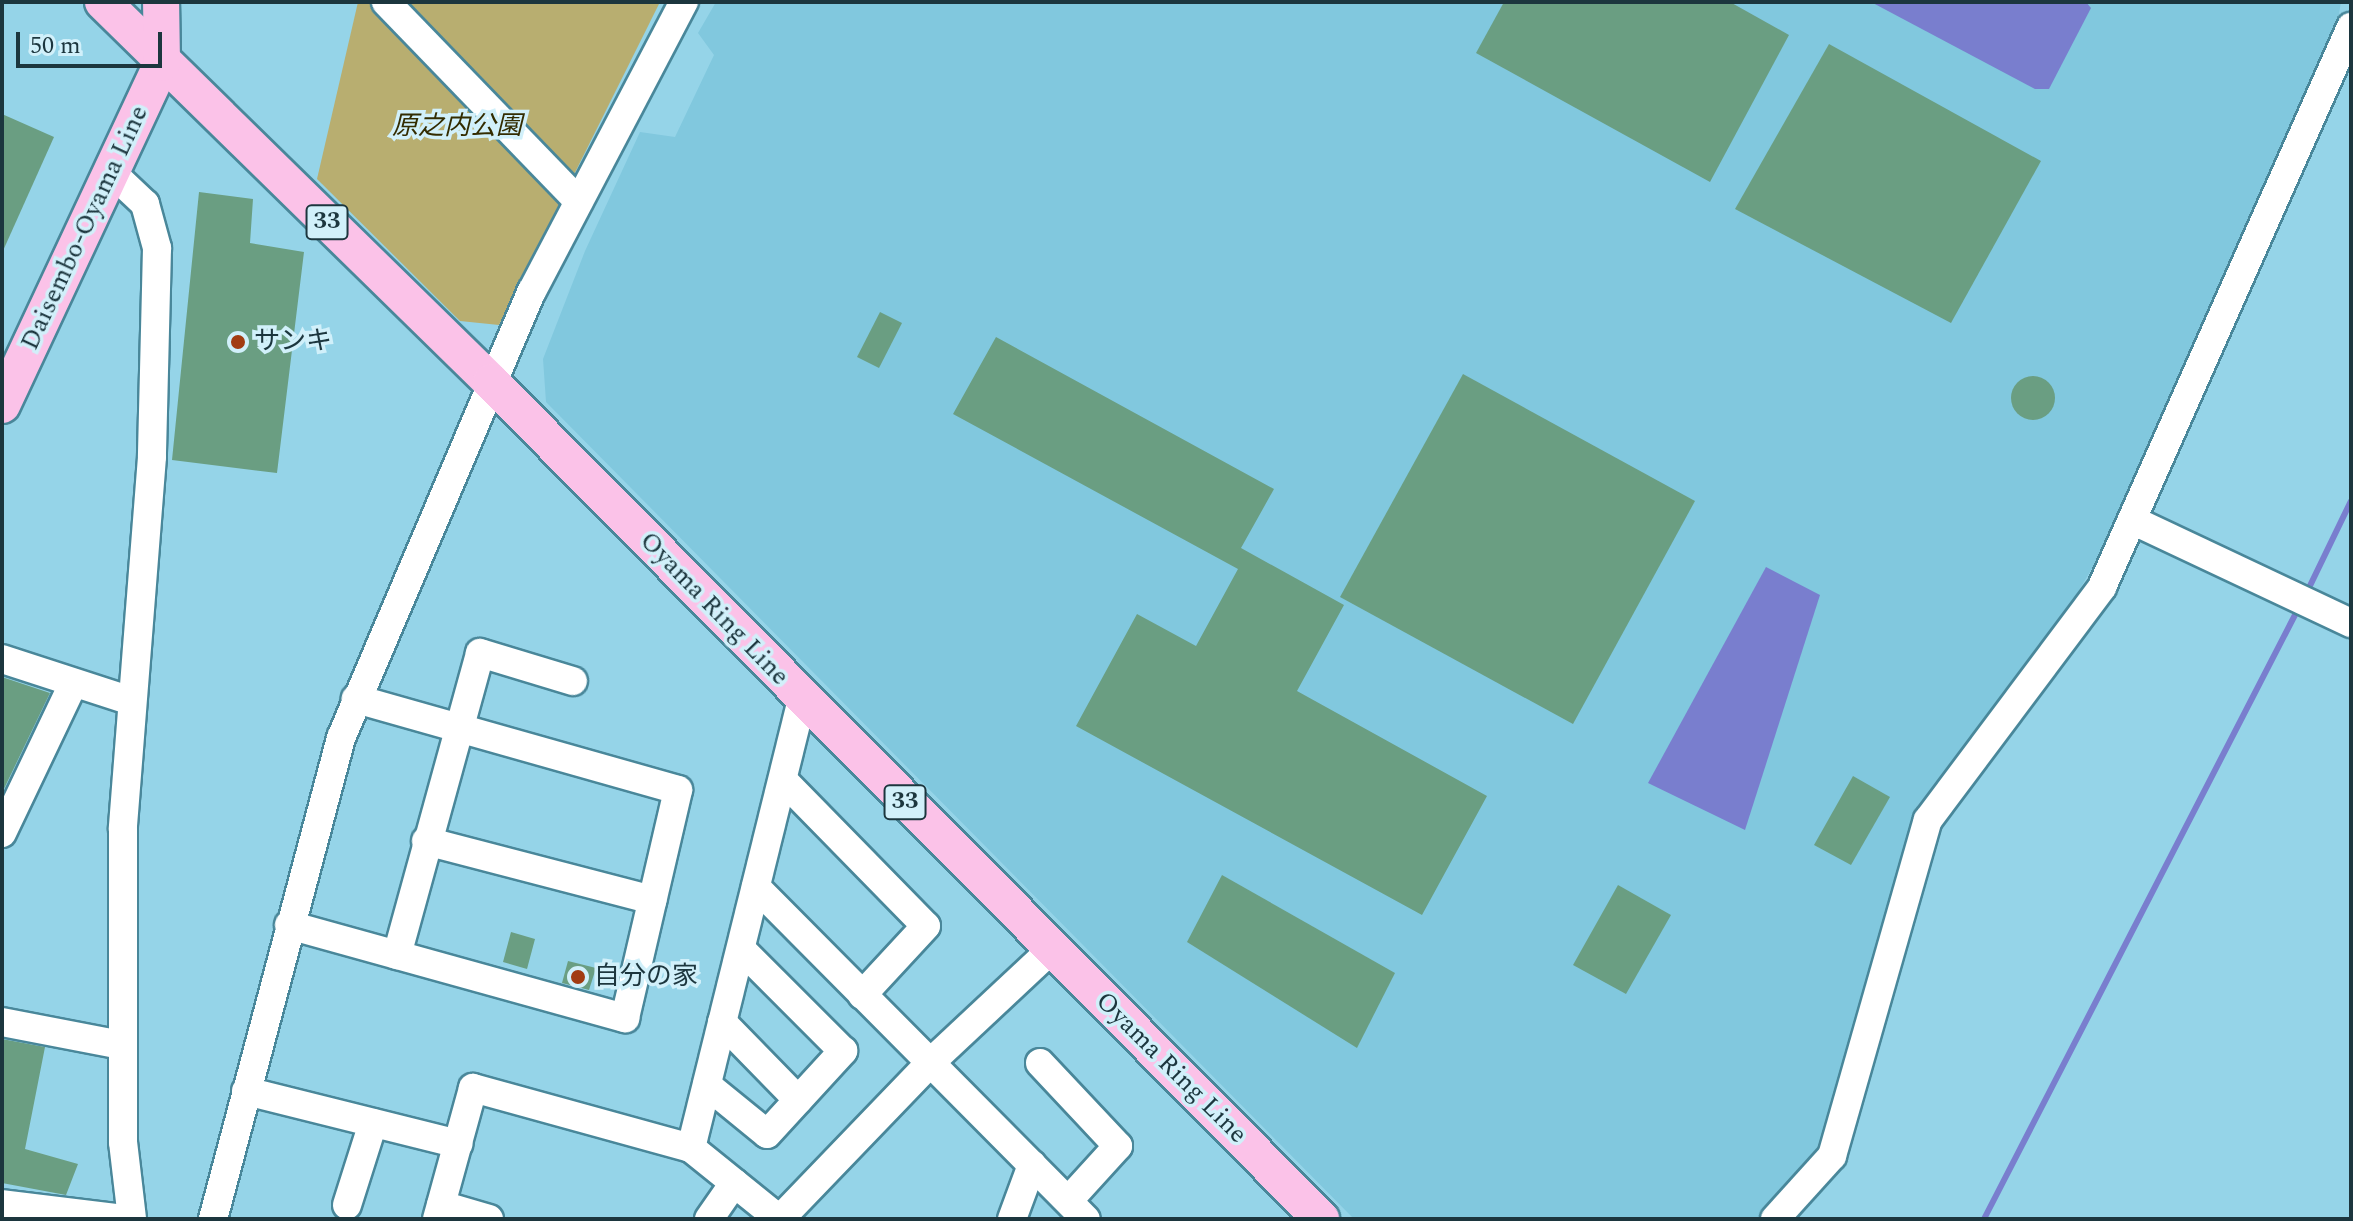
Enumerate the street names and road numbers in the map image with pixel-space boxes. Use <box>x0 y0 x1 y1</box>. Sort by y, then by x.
street label: Daisembo-Oyama Line <box>15 101 155 355</box>
road number: 33 <box>305 202 349 242</box>
street label: Oyama Ring Line <box>633 526 795 692</box>
road number: 33 <box>883 782 927 822</box>
street label: Oyama Ring Line <box>1089 986 1253 1150</box>

